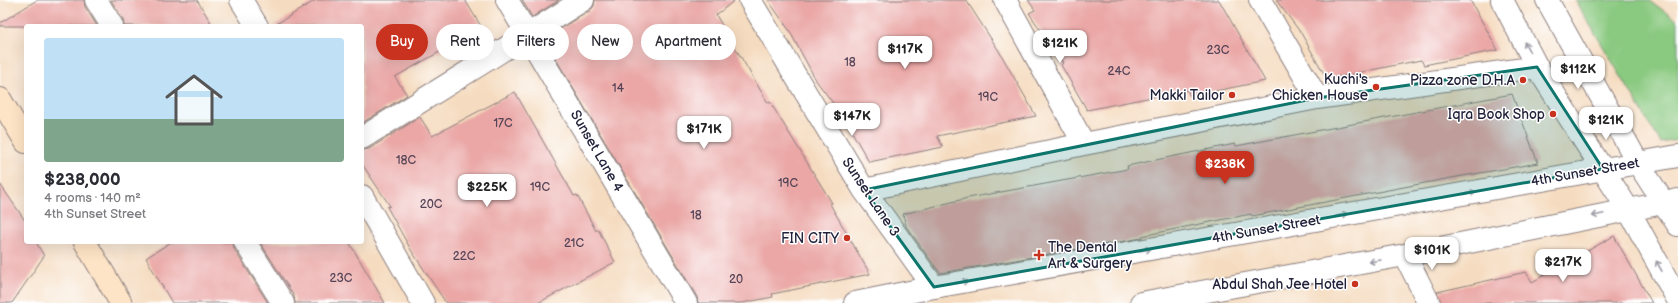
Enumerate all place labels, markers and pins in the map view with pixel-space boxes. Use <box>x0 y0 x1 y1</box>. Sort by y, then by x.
pin: $121K <box>1032 30 1088 64</box>
pin: $117K <box>877 36 933 70</box>
pin: $112K <box>1550 56 1606 90</box>
place label: Kuchi's Chicken House <box>1272 71 1368 104</box>
place label: Pizza zone D.H.A <box>1410 72 1515 89</box>
marker: Pizza zone D.H.A <box>1518 75 1528 85</box>
marker: Kuchi's Chicken House <box>1371 82 1381 92</box>
place label: Makki Tailor <box>1149 87 1225 104</box>
marker: Makki Tailor <box>1227 90 1237 100</box>
pin: $147K <box>824 103 880 137</box>
place label: Iqra Book Shop <box>1448 106 1545 123</box>
pin: $121K <box>1578 107 1634 141</box>
marker: Iqra Book Shop <box>1548 109 1558 119</box>
pin: $171K <box>676 116 732 150</box>
pin: $238K <box>1197 151 1253 185</box>
pin: $225K <box>459 174 515 208</box>
place label: FIN CITY <box>781 230 840 247</box>
marker: FIN CITY <box>842 233 852 243</box>
pin: $101K <box>1404 237 1460 271</box>
place label: The Dental Art & Surgery <box>1048 239 1133 272</box>
marker: The Dental Art & Surgery <box>1033 249 1045 261</box>
pin: $217K <box>1535 249 1591 283</box>
place label: Abdul Shah Jee Hotel <box>1212 276 1347 293</box>
marker: Abdul Shah Jee Hotel <box>1350 279 1360 289</box>

